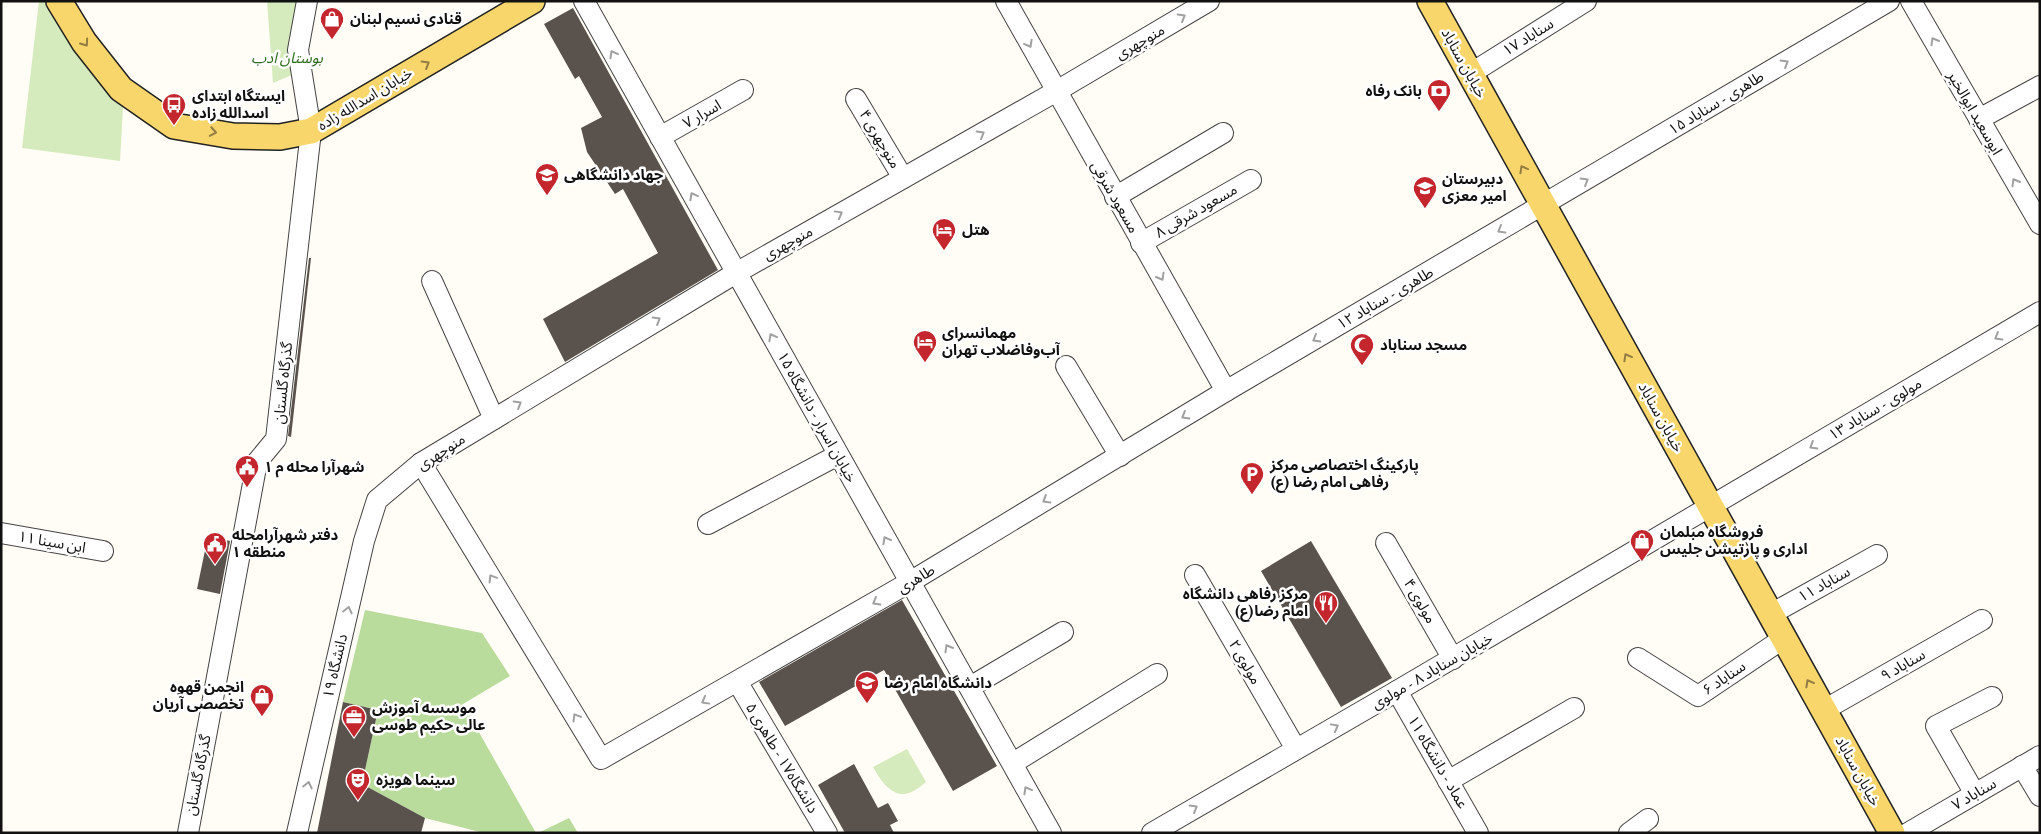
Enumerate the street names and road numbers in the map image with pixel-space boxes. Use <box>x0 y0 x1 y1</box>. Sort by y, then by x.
street label: سناباد ۱۷ <box>1500 15 1557 59</box>
street label: منوچهری <box>1113 22 1168 64</box>
street label: خیابان سناباد <box>1437 25 1490 101</box>
street label: خیابان اسدالله زاده <box>315 64 416 134</box>
street label: ابوسعید ابوالخیر <box>1943 67 2005 158</box>
street label: طاهری - سناباد ۱۵ <box>1665 68 1767 139</box>
street label: اسرار ۷ <box>680 97 724 132</box>
street label: منوچهری ۴ <box>855 107 904 172</box>
street label: مسعود شرقی <box>1087 158 1142 236</box>
street label: مسعود شرقی ۸ <box>1152 181 1240 242</box>
street label: منوچهری <box>761 223 816 265</box>
street label: طاهری - سناباد ۱۲ <box>1334 264 1436 333</box>
street label: گذرگاه گلستان <box>271 340 296 425</box>
street label: خیابان اسرار - دانشگاه ۱۵ <box>774 349 860 486</box>
street label: مولوی - سناباد ۱۳ <box>1826 375 1925 444</box>
street label: خیابان سناباد <box>1634 379 1687 455</box>
street label: منوچهری <box>414 431 469 475</box>
street label: ابن سینا ۱۱ <box>17 528 87 557</box>
street label: طاهری <box>895 562 938 597</box>
street label: سناباد ۱۱ <box>1795 563 1853 605</box>
street label: مولوی ۴ <box>1400 576 1439 627</box>
street label: خیابان سناباد ۸ - مولوی <box>1369 630 1496 713</box>
street label: دانشگاه ۱۹ <box>320 632 350 700</box>
street label: مولوی ۲ <box>1225 637 1264 688</box>
street label: سناباد ۹ <box>1878 646 1928 684</box>
street label: سناباد ۶ <box>1700 658 1749 698</box>
street label: دانشگاه۱۷ - طاهری ۵ <box>742 700 821 817</box>
street label: عماد - دانشگاه ۱۱ <box>1405 713 1471 812</box>
street label: گذرگاه گلستان <box>182 732 215 817</box>
street label: خیابان سناباد <box>1831 733 1884 809</box>
street label: سناباد ۷ <box>1949 775 1999 813</box>

